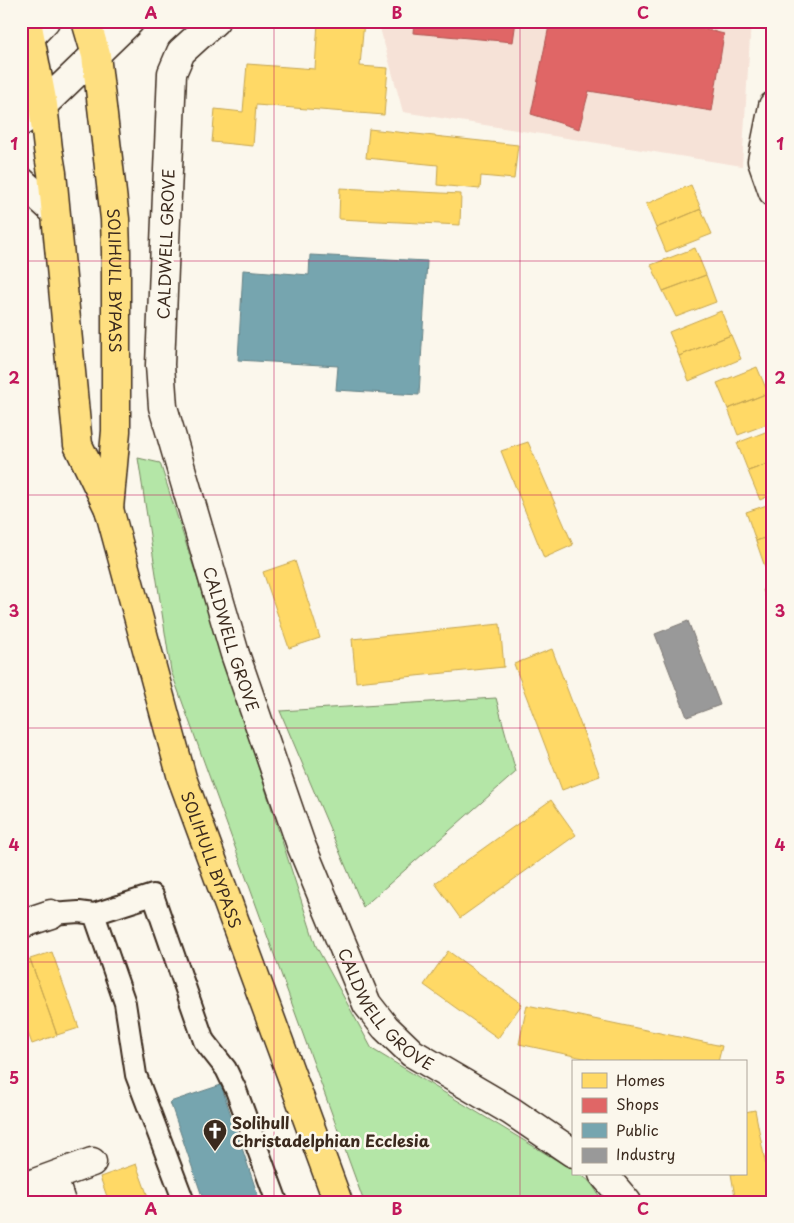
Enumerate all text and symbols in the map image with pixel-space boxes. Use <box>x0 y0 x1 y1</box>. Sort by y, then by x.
text: A <box>145 0 158 24</box>
text: B <box>392 0 403 24</box>
text: C <box>637 0 649 24</box>
text: 1 <box>10 131 18 155</box>
text: 1 <box>776 131 784 155</box>
street label: CALDWELL GROVE <box>150 168 180 320</box>
street label: SOLIHULL BYPASS <box>102 207 128 353</box>
text: 2 <box>8 365 20 389</box>
text: 2 <box>774 365 786 389</box>
street label: CALDWELL GROVE <box>198 563 266 714</box>
text: 3 <box>9 598 19 622</box>
text: 3 <box>775 598 785 622</box>
street label: SOLIHULL BYPASS <box>176 788 248 931</box>
text: 4 <box>9 832 20 856</box>
text: 4 <box>775 832 786 856</box>
street label: CALDWELL GROVE <box>333 944 439 1075</box>
legend <box>572 1060 746 1176</box>
text: 5 <box>9 1065 19 1089</box>
text: 5 <box>775 1065 785 1089</box>
text: Homes <box>616 1068 665 1091</box>
text: Shops <box>616 1092 659 1115</box>
place label: Solihull Christadelphian Ecclesia <box>232 1110 430 1152</box>
church icon: Solihull Christadelphian Ecclesia <box>202 1118 228 1152</box>
text: Public <box>616 1118 659 1141</box>
text: Industry <box>616 1142 675 1165</box>
text: A <box>145 1196 158 1220</box>
text: B <box>392 1196 403 1220</box>
text: C <box>637 1196 649 1220</box>

